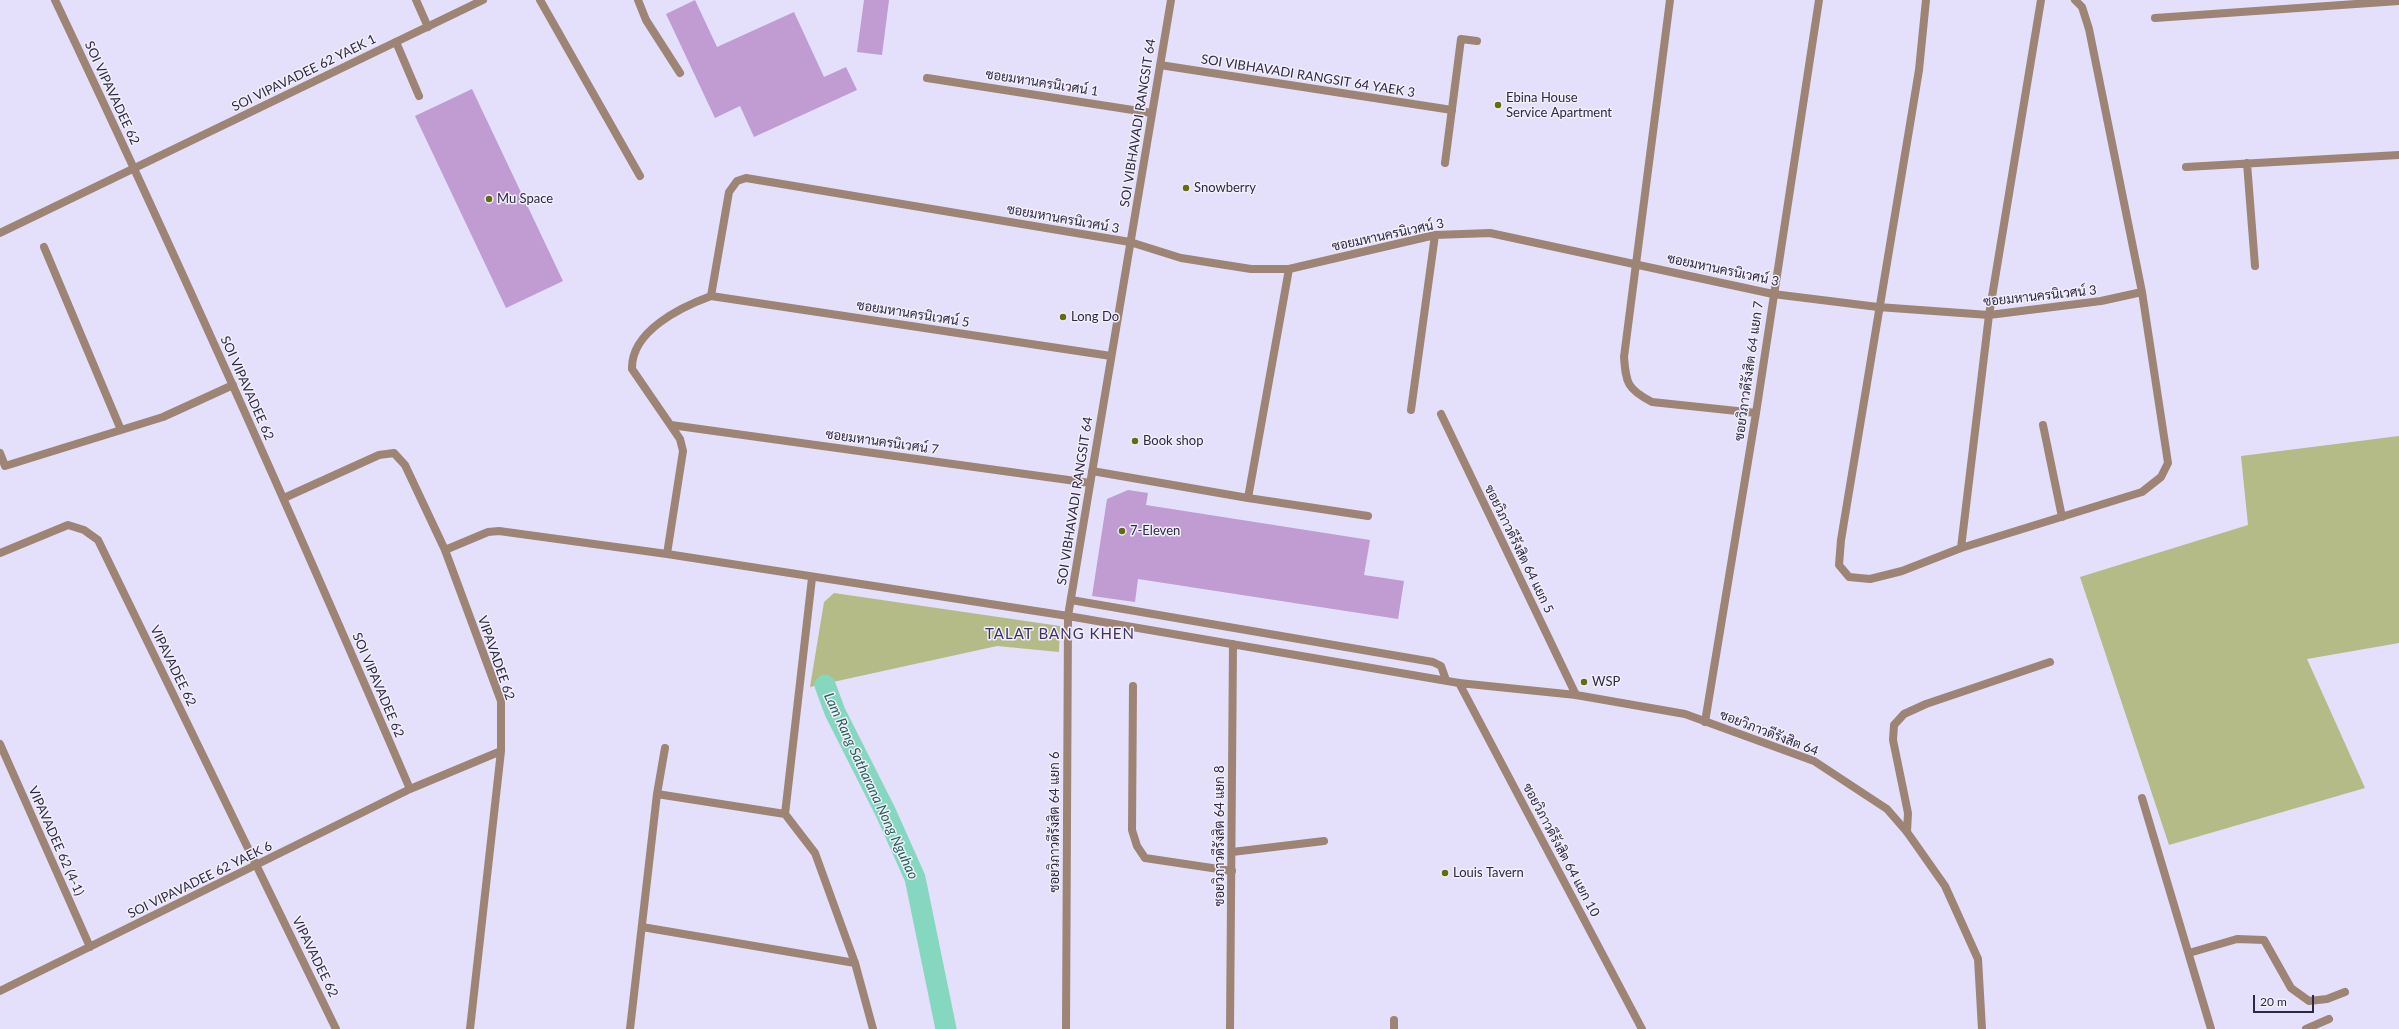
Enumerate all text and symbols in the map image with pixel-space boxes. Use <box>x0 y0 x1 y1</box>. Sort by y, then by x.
street label: SOI VIPAVADEE 62 YAEK 1 <box>229 31 379 115</box>
street label: SOI VIBHAVADI RANGSIT 64 <box>1117 38 1159 208</box>
street label: SOI VIPAVADEE 62 <box>81 39 143 147</box>
street label: SOI VIBHAVADI RANGSIT 64 YAEK 3 <box>1200 51 1416 101</box>
street label: ซอยมหานครนิเวศน์ 1 <box>984 66 1100 100</box>
place label: Ebina House Service Apartment <box>1506 90 1612 121</box>
marker: Ebina House Service Apartment <box>1493 100 1503 110</box>
place label: Snowberry <box>1194 180 1256 196</box>
marker: Snowberry <box>1181 183 1191 193</box>
place label: Mu Space <box>497 191 553 207</box>
marker: Mu Space <box>484 194 494 204</box>
street label: ซอยมหานครนิเวศน์ 3 <box>1006 201 1120 237</box>
street label: ซอยมหานครนิเวศน์ 3 <box>1331 216 1445 254</box>
street label: ซอยมหานครนิเวศน์ 3 <box>1666 251 1780 289</box>
street label: ซอยมหานครนิเวศน์ 3 <box>1983 282 2097 310</box>
street label: ซอยมหานครนิเวศน์ 5 <box>855 297 971 331</box>
street label: ซอยวิภาวดีรังสิต 64 แยก 7 <box>1731 300 1767 442</box>
place label: Long Do <box>1071 309 1119 325</box>
marker: Long Do <box>1058 312 1068 322</box>
street label: SOI VIPAVADEE 62 <box>217 334 277 442</box>
street label: SOI VIBHAVADI RANGSIT 64 <box>1054 416 1096 586</box>
street label: ซอยมหานครนิเวศน์ 7 <box>824 426 940 458</box>
place label: Book shop <box>1143 433 1204 449</box>
marker: Book shop <box>1130 436 1140 446</box>
street label: ซอยวิภาวดีรังสิต 64 แยก 5 <box>1481 482 1557 616</box>
place label: 7-Eleven <box>1130 523 1180 539</box>
marker: 7-Eleven <box>1117 526 1127 536</box>
street label: VIPAVADEE 62 <box>474 614 518 702</box>
street label: VIPAVADEE 62 <box>147 623 199 709</box>
district label: TALAT BANG KHEN <box>985 625 1135 643</box>
street label: SOI VIPAVADEE 62 <box>349 630 407 740</box>
place label: WSP <box>1592 674 1620 690</box>
marker: WSP <box>1579 677 1589 687</box>
water label: Lam Rang Satharana Nong Nguhao <box>820 690 922 882</box>
street label: ซอยวิภาวดีรังสิต 64 <box>1717 707 1821 759</box>
street label: ซอยวิภาวดีรังสิต 64 แยก 6 <box>1047 751 1063 893</box>
street label: ซอยวิภาวดีรังสิต 64 แยก 8 <box>1212 765 1228 907</box>
street label: ซอยวิภาวดีรังสิต 64 แยก 10 <box>1519 781 1603 919</box>
street label: VIPAVADEE 62 (4-1) <box>25 784 87 898</box>
street label: SOI VIPAVADEE 62 YAEK 6 <box>125 838 275 922</box>
place label: Louis Tavern <box>1453 865 1524 881</box>
marker: Louis Tavern <box>1440 868 1450 878</box>
street label: VIPAVADEE 62 <box>289 914 341 1000</box>
scale bar <box>2255 987 2316 1013</box>
text: 20 m <box>2260 994 2287 1009</box>

